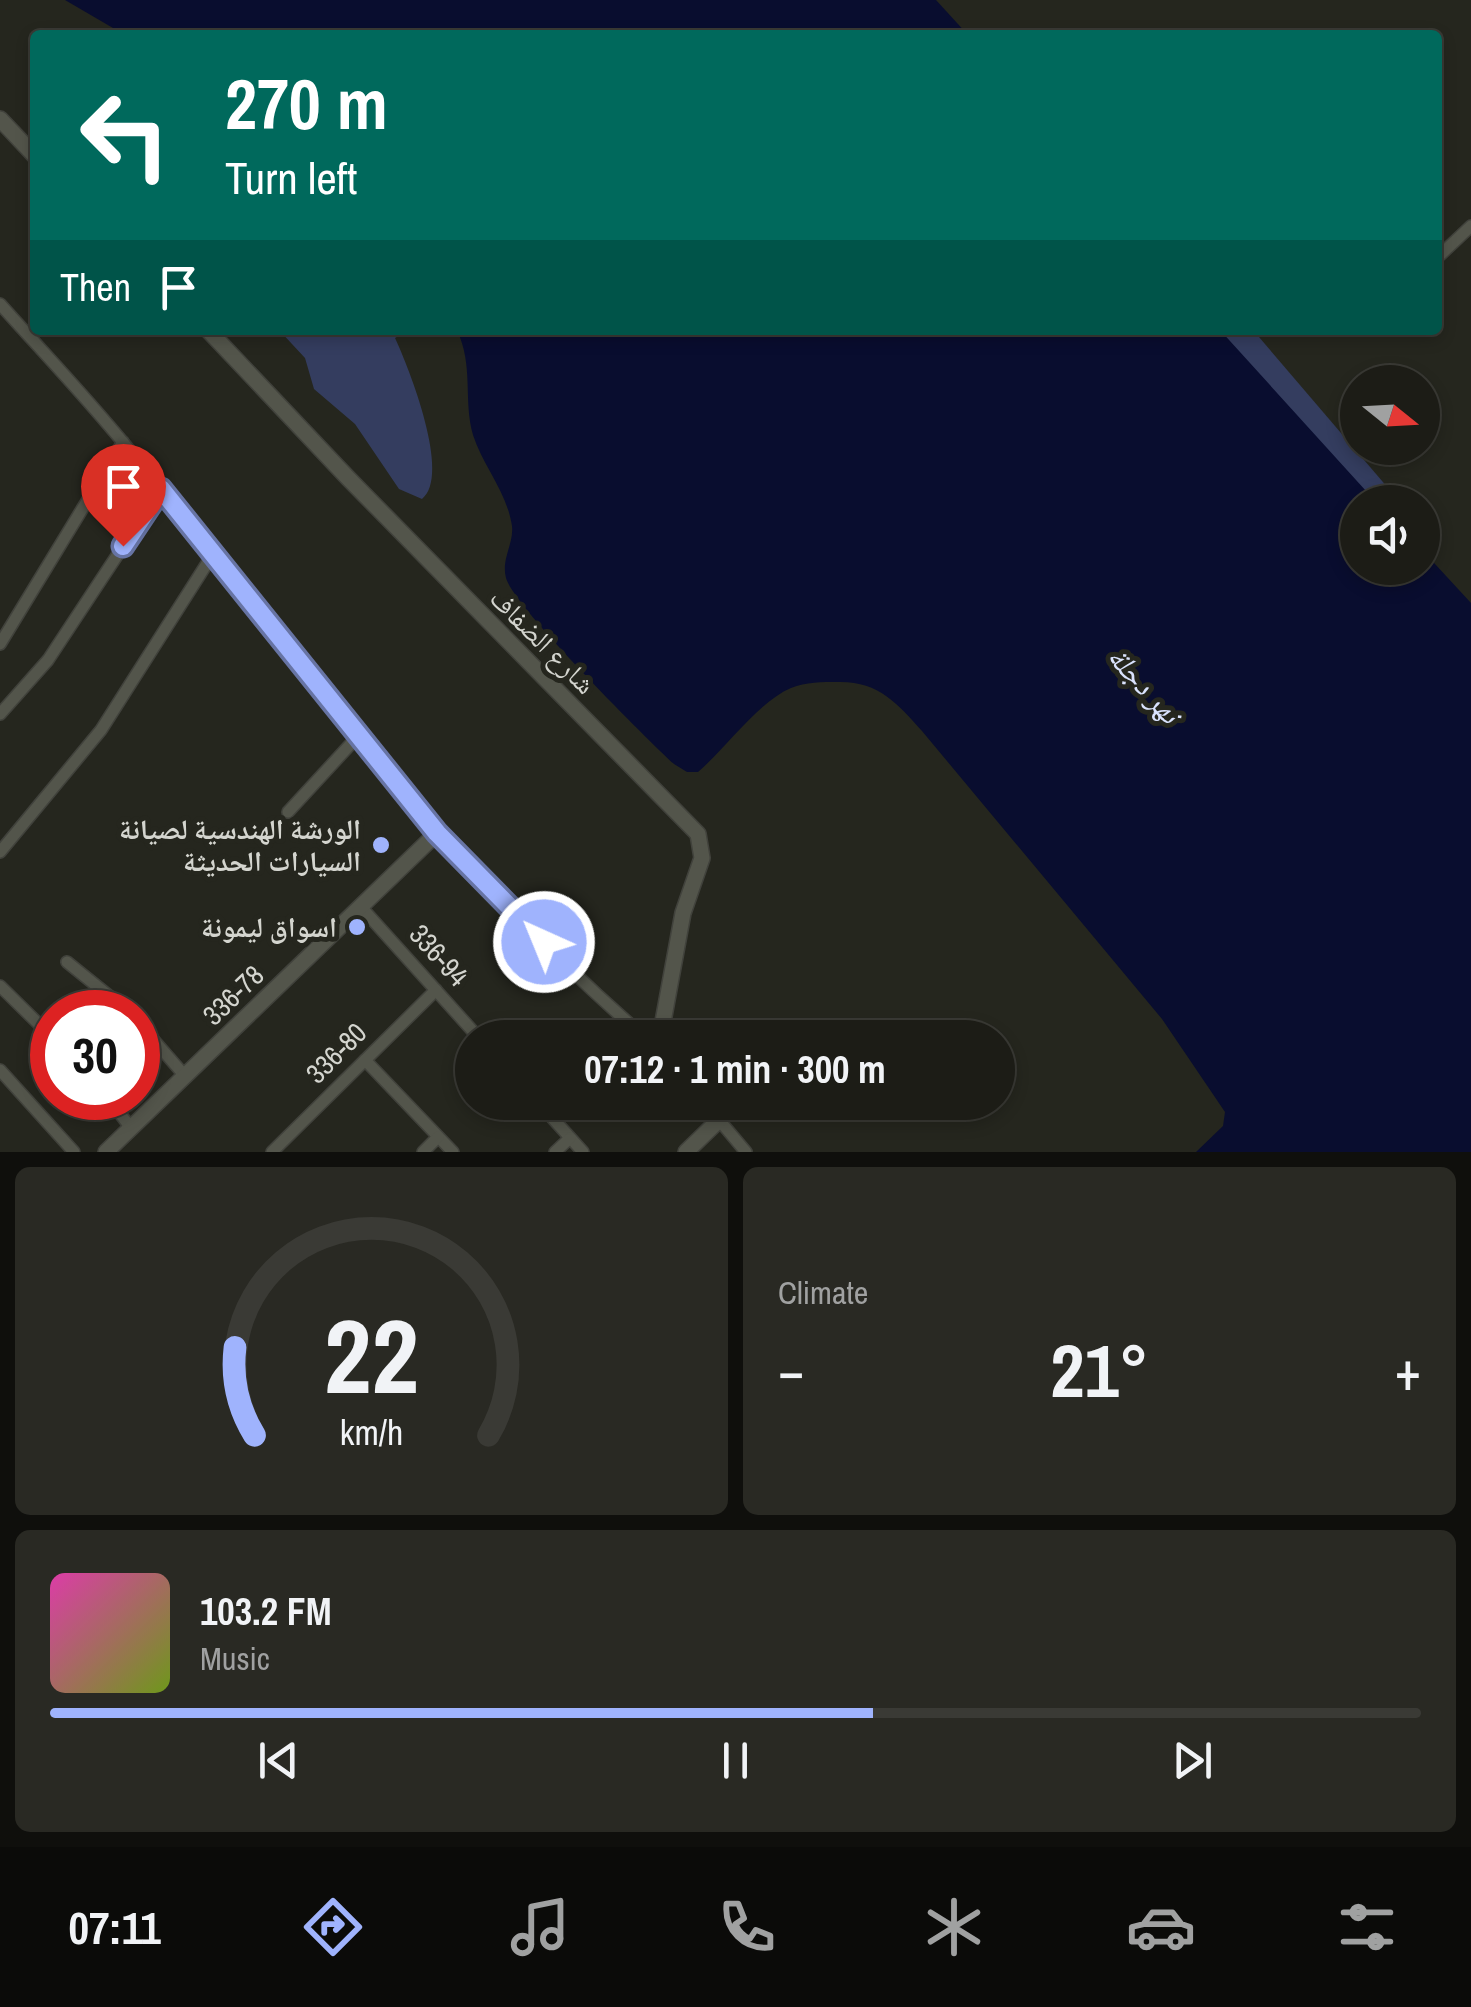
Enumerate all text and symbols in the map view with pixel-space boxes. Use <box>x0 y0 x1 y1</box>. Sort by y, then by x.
text: 270 m <box>225 57 388 151</box>
icon: left <box>60 70 190 200</box>
text: Turn left <box>225 147 357 208</box>
icon: arrive <box>151 260 206 315</box>
text: Then <box>60 262 131 313</box>
north arrow <box>1340 365 1440 465</box>
map controls <box>1340 365 1440 585</box>
pin <box>81 444 166 547</box>
icon: arrive <box>96 459 151 514</box>
button: sound <box>1340 485 1440 585</box>
street label: شارع الضفاف <box>482 580 604 702</box>
water label: نهر دجلة <box>1099 637 1193 735</box>
place label: الورشة الهندسية لصيانة السيارات الحديثة <box>119 810 361 880</box>
marker: الورشة الهندسية لصيانة السيارات الحديثة <box>370 834 392 856</box>
position arrow <box>492 890 596 994</box>
place label: اسواق ليمونة <box>201 908 337 946</box>
marker: اسواق ليمونة <box>346 916 368 938</box>
street label: 336-94 <box>401 916 477 994</box>
street label: 336-78 <box>194 957 272 1033</box>
speed limit sign: 30 <box>30 990 160 1120</box>
street label: 336-80 <box>297 1014 375 1092</box>
text: 07:12 · 1 min · 300 m <box>584 1044 886 1095</box>
text: Climate <box>778 1271 868 1314</box>
text: 22 <box>324 1285 419 1425</box>
text: 21° <box>1050 1319 1149 1420</box>
text: − <box>778 1333 804 1407</box>
text: + <box>1395 1333 1421 1407</box>
text: km/h <box>340 1408 403 1456</box>
text: 103.2 FM <box>200 1586 332 1637</box>
text: Music <box>200 1637 270 1680</box>
icon: previous <box>251 1733 306 1788</box>
icon: pause <box>708 1733 763 1788</box>
icon: next <box>1165 1733 1220 1788</box>
icon: directions <box>298 1892 368 1962</box>
icon: music <box>505 1892 575 1962</box>
icon: phone <box>712 1892 782 1962</box>
icon: climate <box>919 1892 989 1962</box>
icon: car <box>1126 1892 1196 1962</box>
icon: filters <box>1332 1892 1402 1962</box>
text: 07:11 <box>68 1897 161 1958</box>

